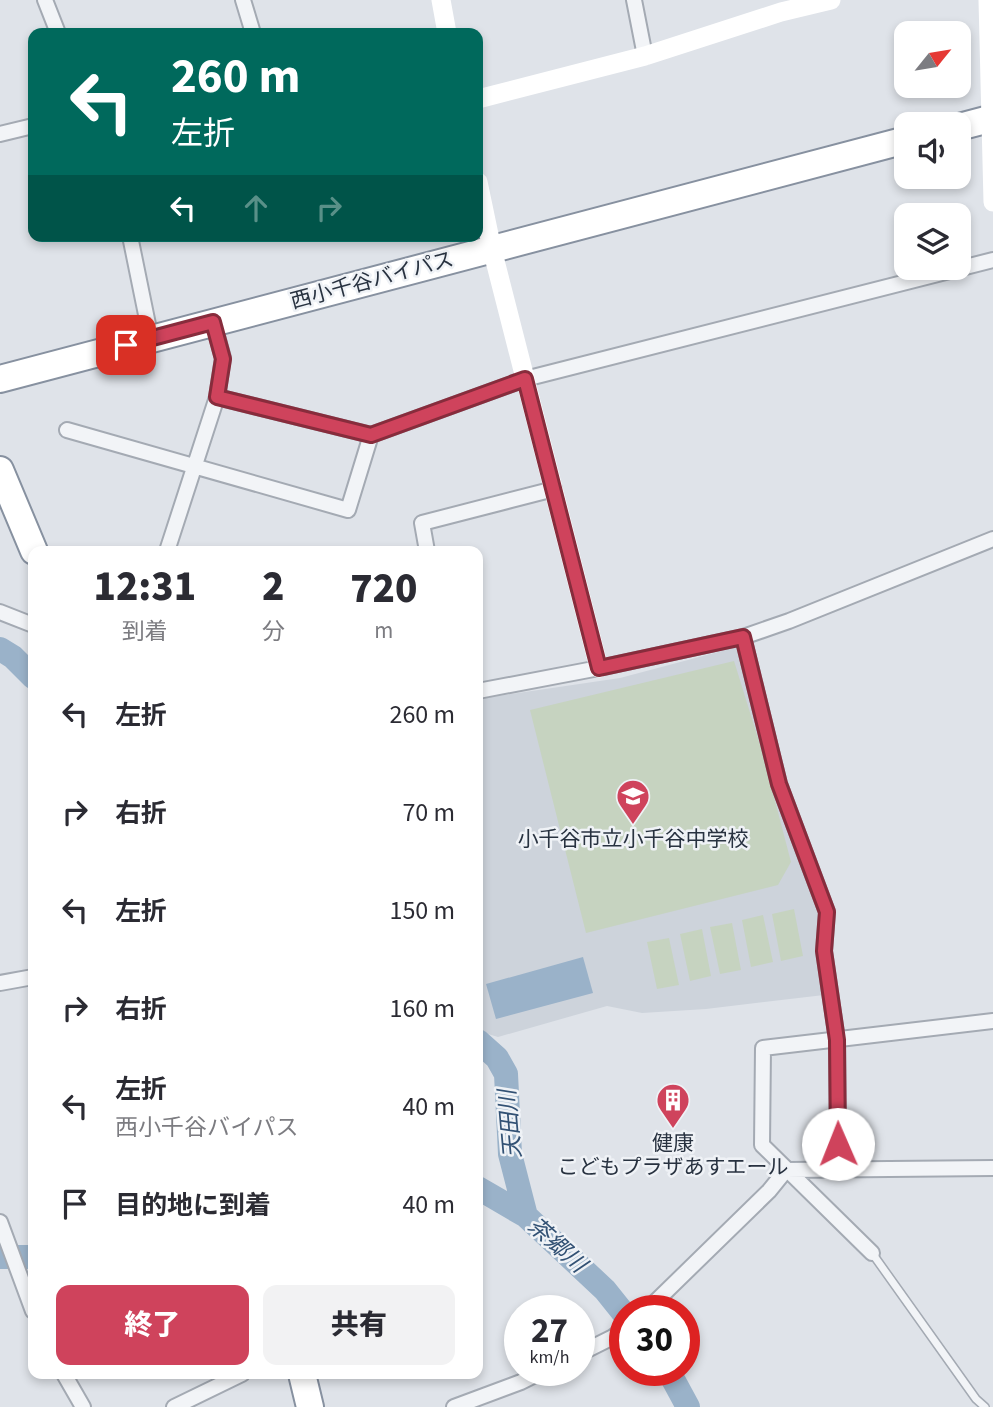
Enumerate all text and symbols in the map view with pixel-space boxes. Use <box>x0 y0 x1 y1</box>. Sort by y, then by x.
north arrow <box>894 21 971 98</box>
map controls <box>894 21 971 280</box>
text: 260 m <box>171 42 300 112</box>
icon: left <box>56 56 147 147</box>
text: 左折 <box>171 111 235 157</box>
button: sound <box>894 112 971 189</box>
icon: left <box>164 189 202 227</box>
icon: ahead <box>237 189 275 227</box>
icon: right <box>310 189 348 227</box>
button: layers <box>894 203 971 280</box>
street label: 西小千谷バイパス <box>287 244 457 316</box>
pin <box>96 315 156 375</box>
icon: arrive <box>107 326 145 364</box>
text: 12:31 <box>93 557 196 617</box>
text: 2 <box>262 557 284 617</box>
text: 720 <box>350 559 417 619</box>
text: m <box>374 614 393 647</box>
text: 到着 <box>122 615 168 648</box>
text: 分 <box>262 615 285 648</box>
icon: left <box>56 695 94 733</box>
text: 260 m <box>389 696 455 733</box>
text: 左折 <box>115 697 167 734</box>
school or university icon: 小千谷市立小千谷中学校 <box>614 777 652 826</box>
icon: right <box>56 793 94 831</box>
text: 70 m <box>402 794 455 831</box>
text: 右折 <box>115 795 167 832</box>
place label: 小千谷市立小千谷中学校 <box>518 824 749 854</box>
icon: left <box>56 891 94 929</box>
text: 150 m <box>389 892 455 929</box>
text: 左折 <box>115 893 167 930</box>
icon: right <box>56 989 94 1027</box>
text: 160 m <box>389 990 455 1027</box>
text: 右折 <box>115 991 167 1028</box>
text: 左折 <box>115 1071 167 1108</box>
building icon: 健康 こどもプラザあすエール <box>654 1081 692 1130</box>
water label: 天田川 <box>490 1085 529 1160</box>
icon: left <box>56 1087 94 1125</box>
text: 40 m <box>402 1088 455 1125</box>
position arrow <box>801 1107 875 1181</box>
text: 西小千谷バイパス <box>115 1111 299 1144</box>
place label: 健康 こどもプラザあすエール <box>558 1128 789 1182</box>
icon: arrive <box>56 1185 94 1223</box>
text: 40 m <box>402 1186 455 1223</box>
text: 目的地に到着 <box>115 1187 271 1224</box>
water label: 茶郷川 <box>520 1210 596 1282</box>
button: 終了 <box>56 1285 249 1365</box>
button: 共有 <box>263 1285 455 1365</box>
speed limit sign: 30 <box>609 1295 700 1386</box>
text: 27 <box>531 1306 568 1356</box>
text: km/h <box>530 1345 569 1370</box>

